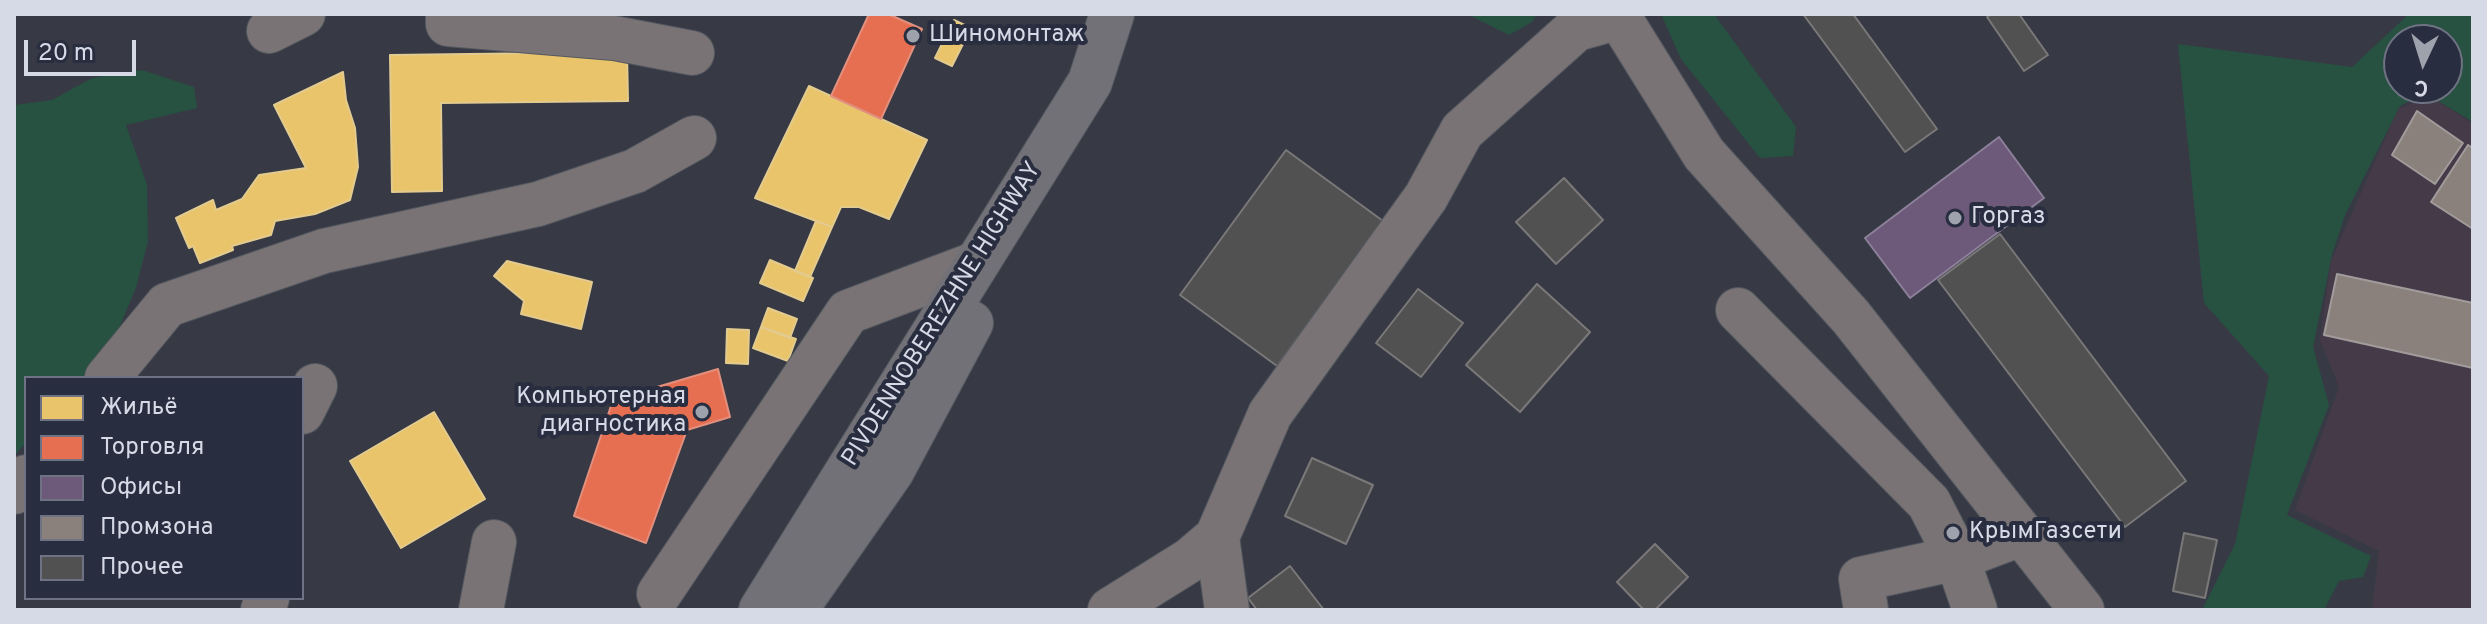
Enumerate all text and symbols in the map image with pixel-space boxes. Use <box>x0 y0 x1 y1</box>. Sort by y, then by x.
place label: Шиномонтаж <box>929 22 1085 50</box>
scale bar <box>28 24 140 74</box>
north arrow <box>2383 24 2463 104</box>
marker: Шиномонтаж <box>904 27 922 45</box>
text: 20 m <box>38 39 94 69</box>
text: С <box>2413 72 2429 100</box>
street label: PIVDENNOBEREZHNE HIGHWAY <box>837 158 1049 472</box>
place label: Горгаз <box>1971 204 2045 232</box>
marker: Горгаз <box>1946 209 1964 227</box>
legend <box>24 376 304 600</box>
place label: Компьютерная диагностика <box>516 384 686 440</box>
text: Жильё <box>100 393 177 423</box>
marker: Компьютерная диагностика <box>693 403 711 421</box>
text: Торговля <box>100 433 204 463</box>
text: Офисы <box>100 473 182 503</box>
text: Промзона <box>100 513 213 543</box>
place label: КрымГазсети <box>1969 519 2122 547</box>
marker: КрымГазсети <box>1944 524 1962 542</box>
text: Прочее <box>100 553 184 583</box>

